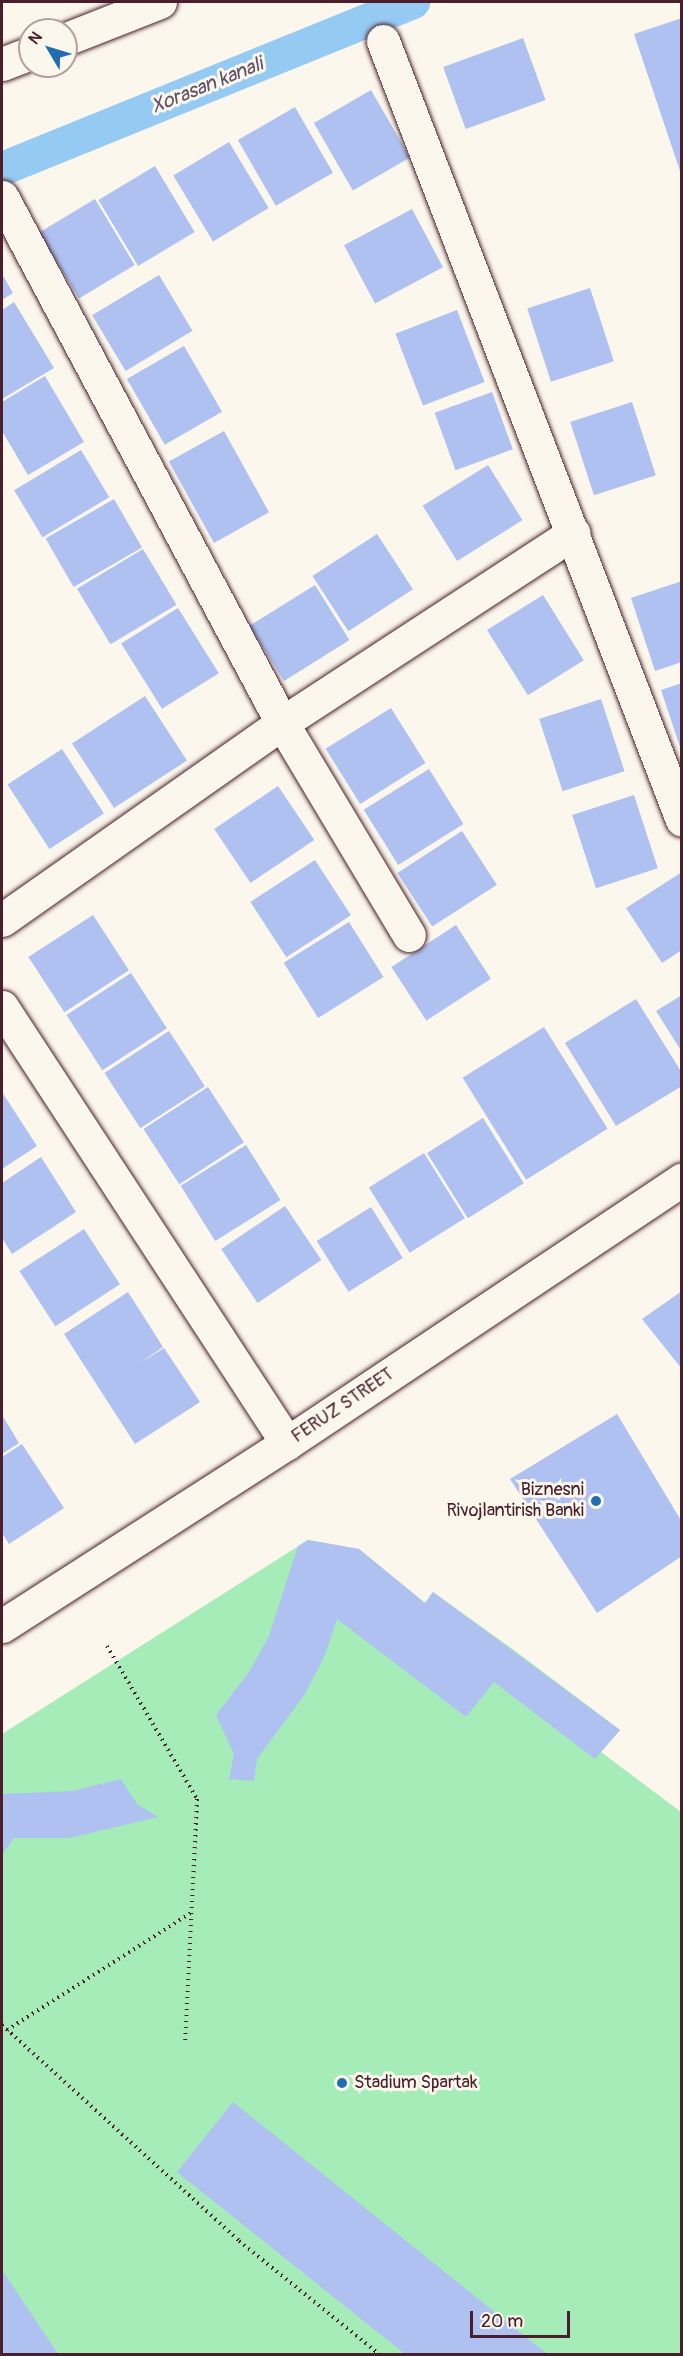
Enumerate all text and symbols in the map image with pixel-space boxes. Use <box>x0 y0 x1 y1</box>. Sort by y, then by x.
north arrow <box>18 18 78 78</box>
text: N <box>24 28 47 49</box>
water label: Xorasan kanali <box>148 52 266 118</box>
street label: FERUZ STREET <box>288 1364 398 1448</box>
place label: Biznesni Rivojlantirish Banki <box>446 1480 584 1522</box>
marker: Biznesni Rivojlantirish Banki <box>589 1494 603 1508</box>
place label: Stadium Spartak <box>354 2072 477 2094</box>
marker: Stadium Spartak <box>335 2076 349 2090</box>
scale bar <box>473 2299 574 2337</box>
text: 20 m <box>481 2310 523 2333</box>

